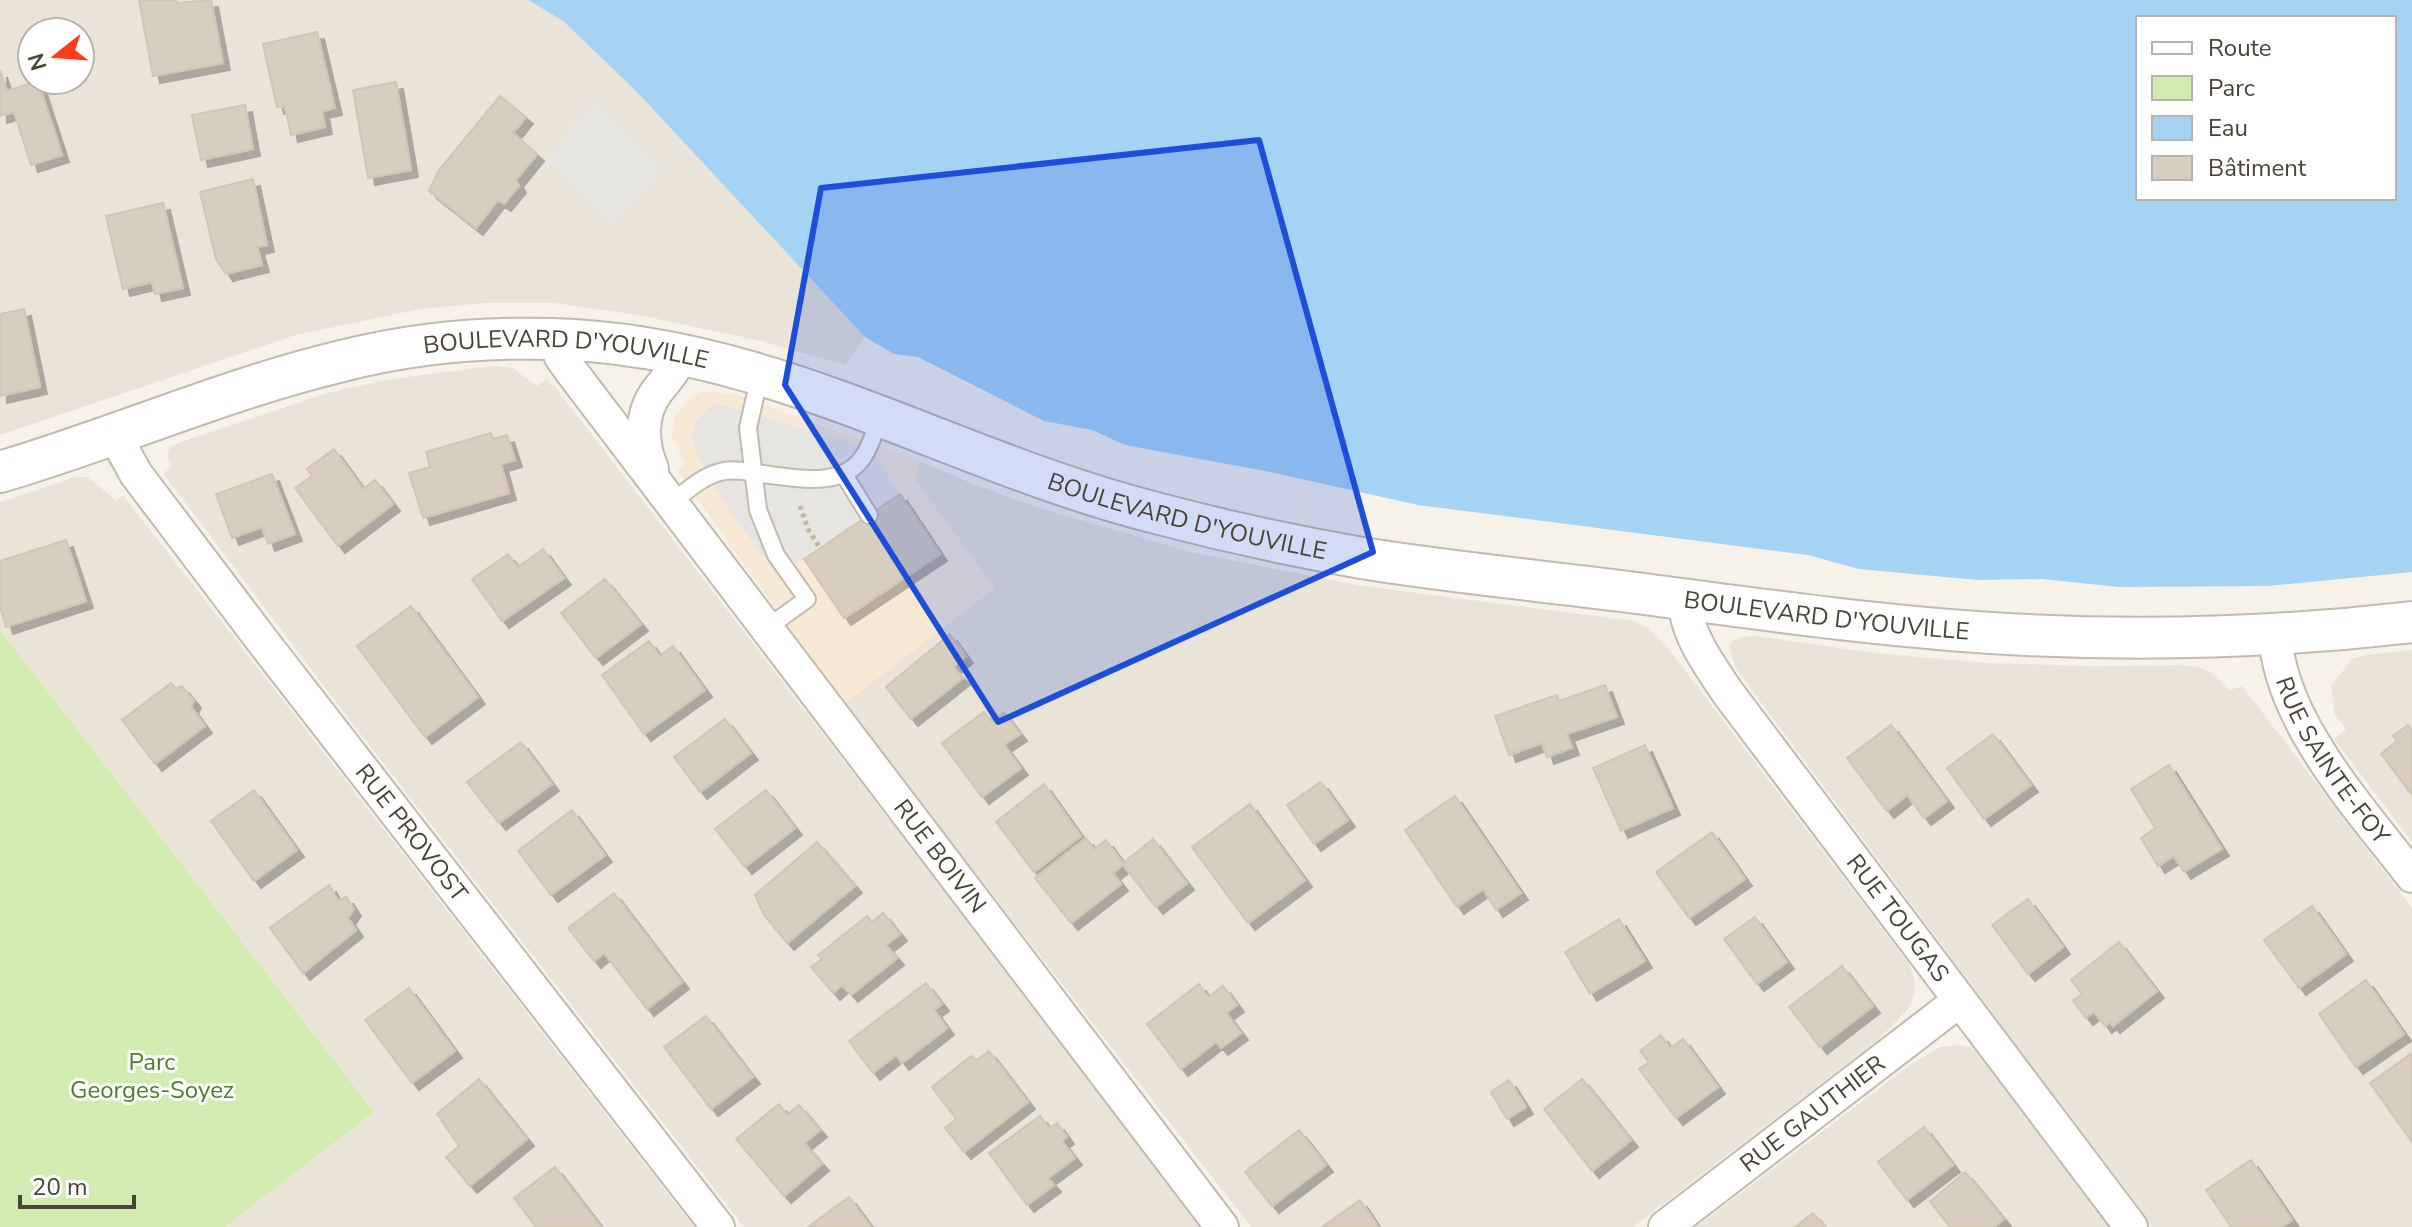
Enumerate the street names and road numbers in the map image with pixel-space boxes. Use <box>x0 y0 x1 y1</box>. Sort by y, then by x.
street label: BOULEVARD D'YOUVILLE <box>421 323 712 376</box>
street label: BOULEVARD D'YOUVILLE <box>1043 465 1329 567</box>
street label: BOULEVARD D'YOUVILLE <box>1682 583 1970 647</box>
street label: RUE SAINTE-FOY <box>2268 672 2397 851</box>
street label: RUE PROVOST <box>348 757 476 909</box>
street label: RUE BOIVIN <box>886 793 994 920</box>
street label: RUE TOUGAS <box>1839 848 1957 989</box>
street label: RUE GAUTHIER <box>1733 1048 1892 1180</box>

